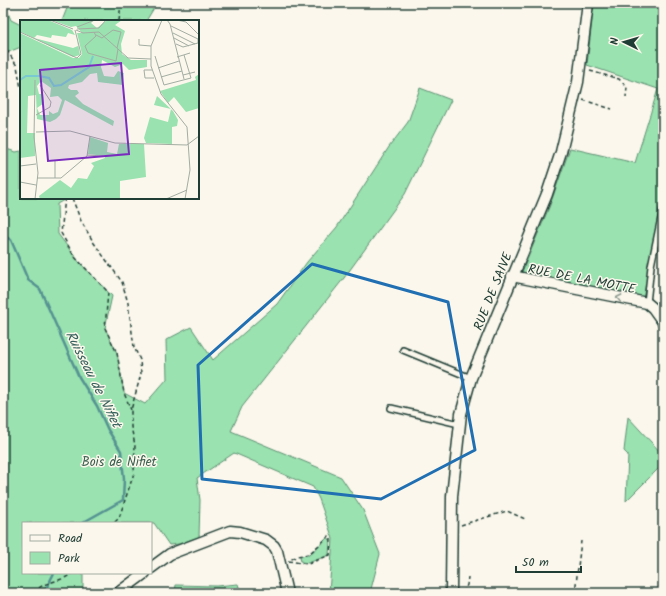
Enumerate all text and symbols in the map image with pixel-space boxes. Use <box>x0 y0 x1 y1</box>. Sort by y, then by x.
inset map <box>20 20 199 199</box>
north arrow <box>604 22 644 62</box>
text: N <box>606 37 624 45</box>
street label: RUE DE SAIVE <box>468 249 519 334</box>
street label: RUE DE LA MOTTE <box>526 259 638 300</box>
one-way arrow <box>616 294 622 303</box>
water label: Ruisseau de Nifiet <box>59 327 128 434</box>
park label: Bois de Nifiet <box>81 452 158 473</box>
legend <box>22 522 152 574</box>
text: Road <box>58 529 83 548</box>
scale bar <box>516 548 581 574</box>
text: Park <box>58 549 80 568</box>
text: 50 m <box>522 553 549 572</box>

